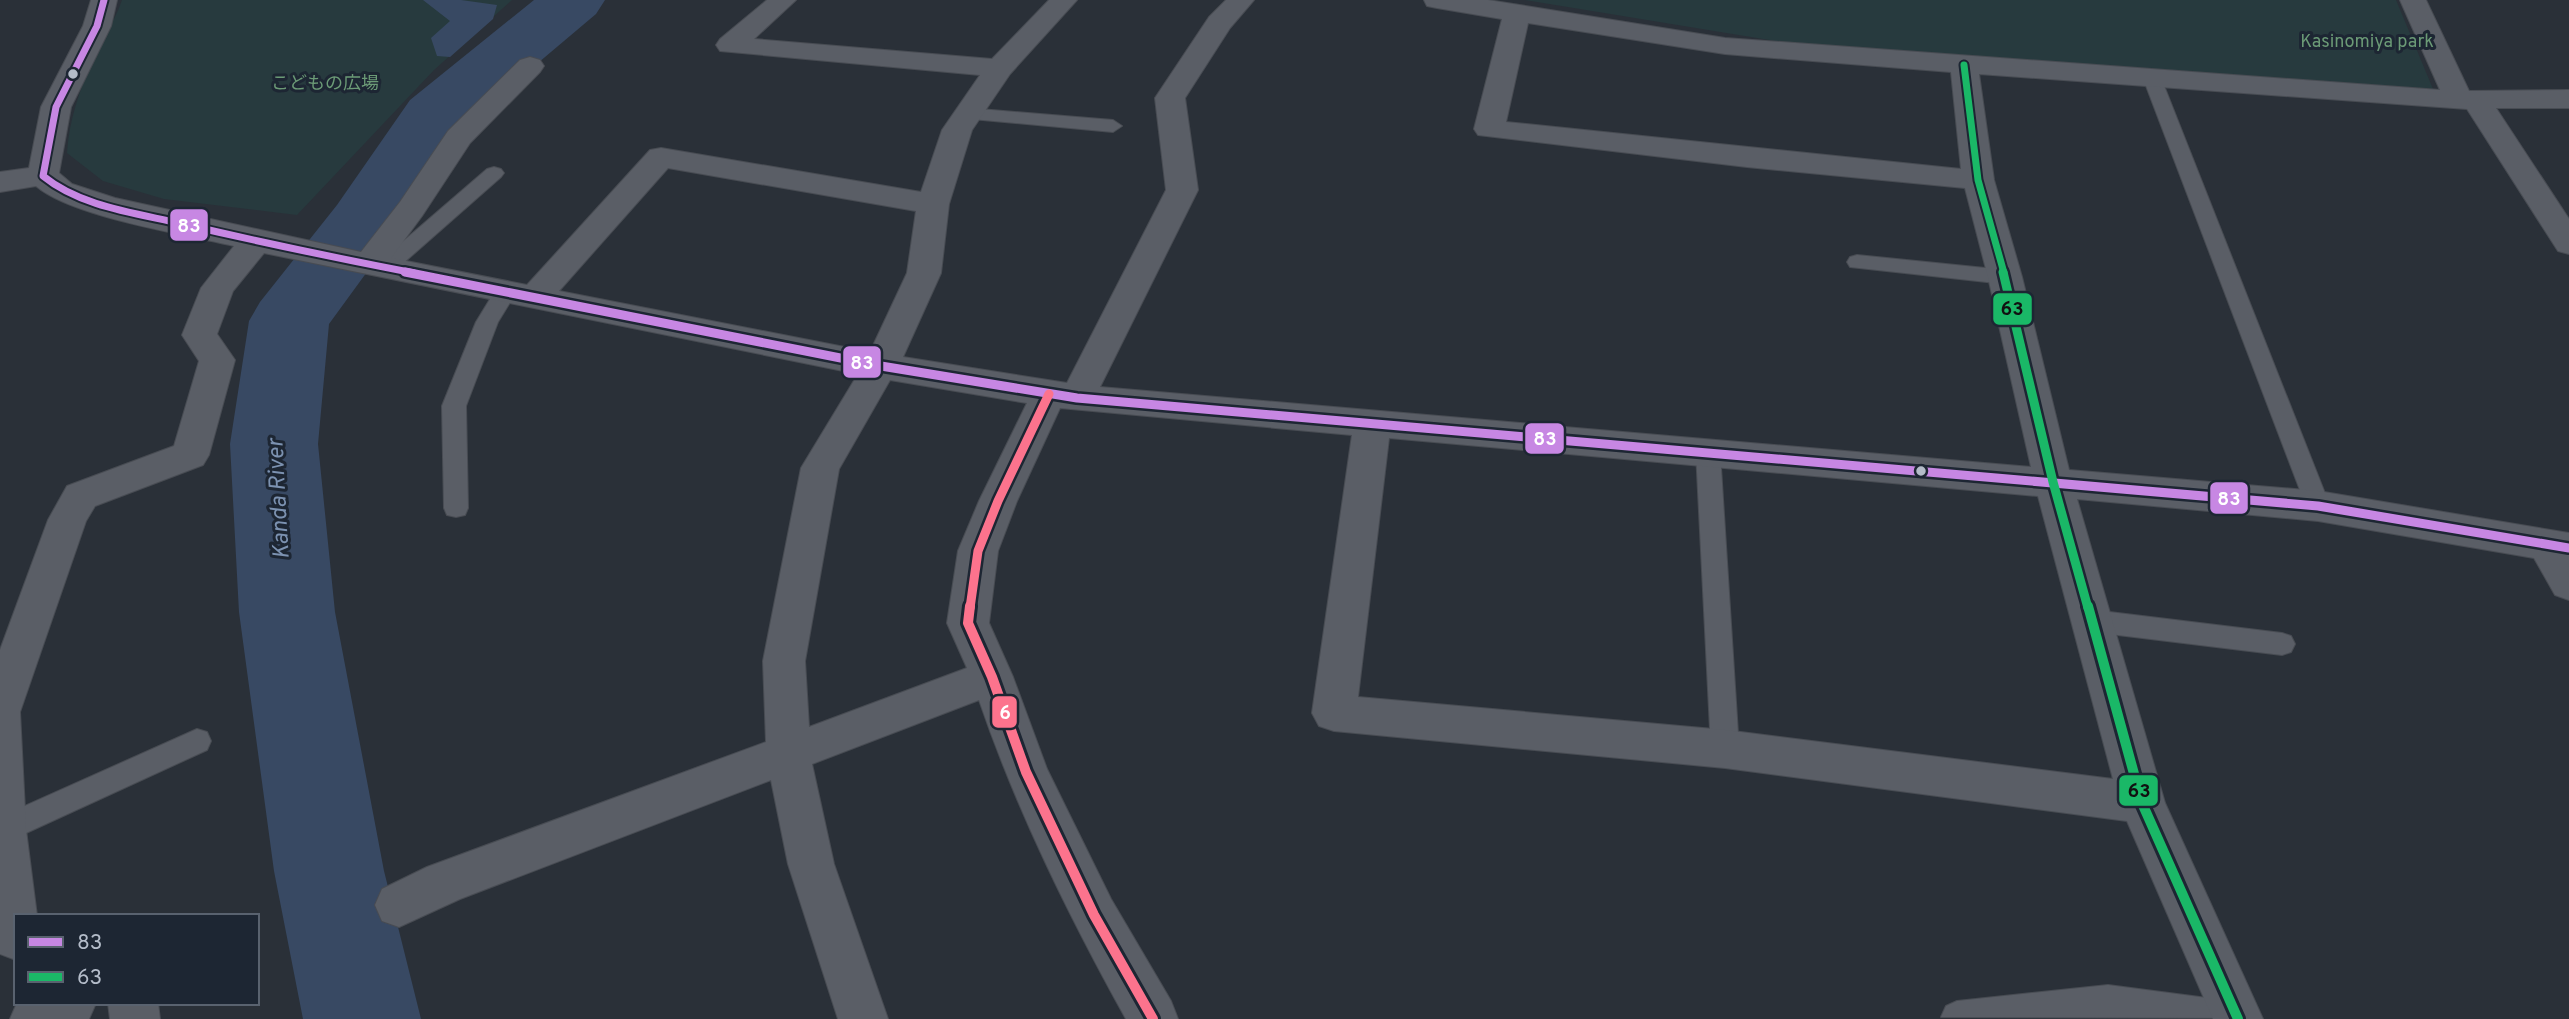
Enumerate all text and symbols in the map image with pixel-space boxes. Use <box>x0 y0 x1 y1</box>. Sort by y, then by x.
park label: Kasinomiya park <box>2300 31 2434 54</box>
unlabelled marker <box>66 67 80 81</box>
park label: こどもの広場 <box>271 73 379 96</box>
line badge: 83 <box>169 208 209 242</box>
text: 83 <box>177 215 201 239</box>
line badge: 63 <box>1992 292 2033 326</box>
text: 63 <box>2000 298 2024 322</box>
line badge: 83 <box>842 345 882 379</box>
text: 83 <box>850 352 874 376</box>
line badge: 83 <box>1524 422 1565 455</box>
text: 83 <box>1533 428 1557 452</box>
water label: Kanda River <box>262 436 298 560</box>
unlabelled marker <box>1914 464 1928 478</box>
line badge: 83 <box>2209 481 2249 515</box>
text: 83 <box>2217 488 2241 512</box>
line badge: 6 <box>991 695 1018 729</box>
text: 6 <box>999 702 1011 726</box>
line badge: 63 <box>2118 774 2159 807</box>
text: 63 <box>2127 780 2151 804</box>
legend <box>14 914 259 1005</box>
text: 83 <box>77 930 102 957</box>
text: 63 <box>77 965 102 992</box>

